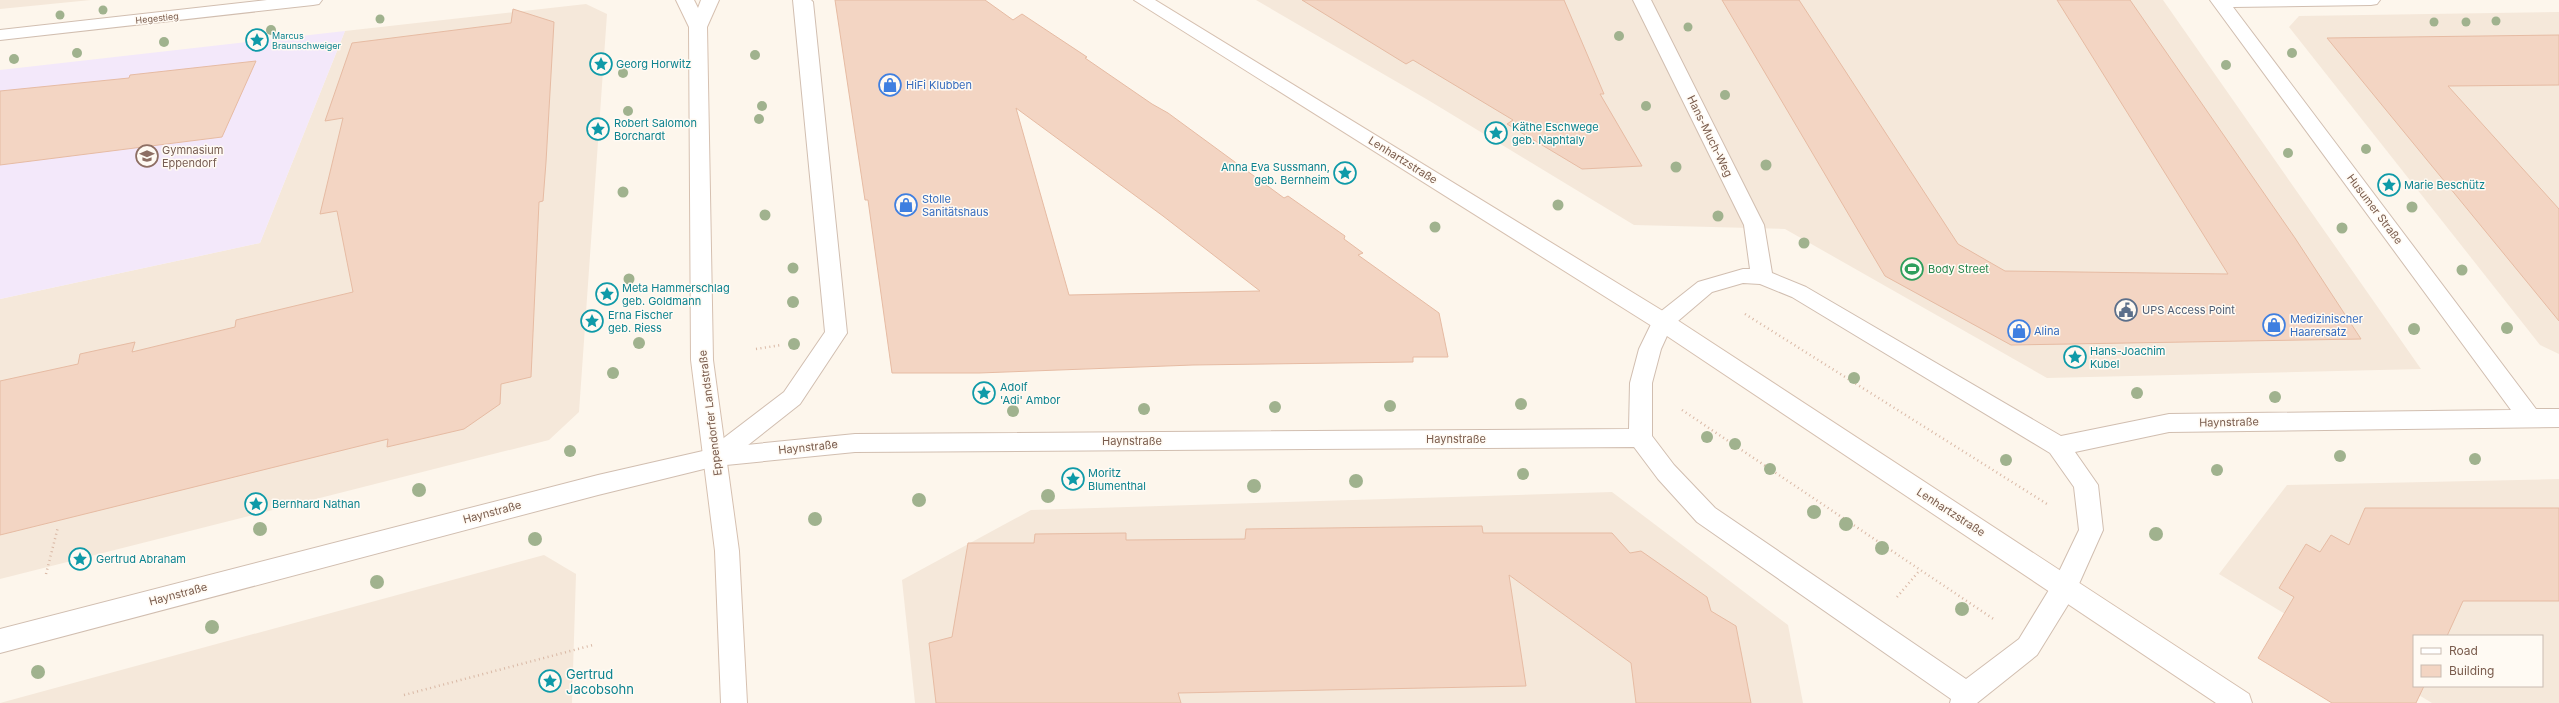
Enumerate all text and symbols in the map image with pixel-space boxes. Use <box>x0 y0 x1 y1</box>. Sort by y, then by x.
street label: Hegestieg <box>135 10 179 26</box>
place icon: Marcus Braunschweiger <box>244 27 270 53</box>
place label: Marcus Braunschweiger <box>272 30 342 51</box>
place icon: Georg Horwitz <box>588 51 614 77</box>
place label: Georg Horwitz <box>616 57 691 71</box>
shop icon: HiFi Klubben <box>877 72 903 98</box>
place label: HiFi Klubben <box>906 78 972 92</box>
street label: Hans-Much-Weg <box>1684 93 1736 179</box>
place icon: Robert Salomon Borchardt <box>585 116 611 142</box>
place label: Robert Salomon Borchardt <box>614 116 697 143</box>
place icon: Käthe Eschwege geb. Naphtaly <box>1483 120 1509 146</box>
place label: Käthe Eschwege geb. Naphtaly <box>1512 120 1599 147</box>
street label: Lenhartzstraße <box>1366 133 1440 187</box>
school or university icon: Gymnasium Eppendorf <box>134 143 160 169</box>
place label: Gymnasium Eppendorf <box>162 143 223 170</box>
place label: Anna Eva Sussmann, geb. Bernheim <box>1221 160 1330 187</box>
place icon: Anna Eva Sussmann, geb. Bernheim <box>1332 160 1358 186</box>
street label: Husumer Straße <box>2344 171 2406 247</box>
place icon: Marie Beschütz <box>2376 172 2402 198</box>
place label: Marie Beschütz <box>2404 178 2485 192</box>
shop icon: Stolle Sanitätshaus <box>893 192 919 218</box>
place label: Stolle Sanitätshaus <box>922 192 989 219</box>
sports icon: Body Street <box>1899 256 1925 282</box>
place label: Body Street <box>1928 262 1989 276</box>
place icon: Meta Hammerschlag geb. Goldmann <box>594 281 620 307</box>
place label: Meta Hammerschlag geb. Goldmann <box>622 281 730 308</box>
public building icon: UPS Access Point <box>2113 297 2139 323</box>
place label: UPS Access Point <box>2142 303 2235 317</box>
place icon: Erna Fischer geb. Riess <box>579 308 605 334</box>
place label: Erna Fischer geb. Riess <box>608 308 673 335</box>
shop icon: Medizinischer Haarersatz <box>2261 312 2287 338</box>
place label: Medizinischer Haarersatz <box>2290 312 2363 339</box>
shop icon: Alina <box>2006 318 2032 344</box>
place label: Alina <box>2034 324 2060 338</box>
place icon: Hans-Joachim Kubel <box>2062 344 2088 370</box>
place label: Hans-Joachim Kubel <box>2090 344 2165 371</box>
street label: Eppendorfer Landstraße <box>695 349 725 477</box>
place icon: Adolf 'Adi' Ambor <box>971 380 997 406</box>
place label: Adolf 'Adi' Ambor <box>1000 380 1061 407</box>
street label: Haynstraße <box>2199 414 2259 430</box>
street label: Haynstraße <box>1426 432 1486 446</box>
street label: Haynstraße <box>1102 434 1162 448</box>
street label: Haynstraße <box>778 437 838 457</box>
place icon: Moritz Blumenthal <box>1060 466 1086 492</box>
place label: Moritz Blumenthal <box>1088 466 1146 493</box>
street label: Lenhartzstraße <box>1914 485 1988 539</box>
place icon: Bernhard Nathan <box>243 491 269 517</box>
place label: Bernhard Nathan <box>272 497 360 511</box>
street label: Haynstraße <box>461 498 523 526</box>
place icon: Gertrud Abraham <box>67 546 93 572</box>
place label: Gertrud Abraham <box>96 552 186 566</box>
street label: Haynstraße <box>147 580 209 608</box>
legend <box>2413 635 2543 687</box>
text: Road <box>2449 643 2478 658</box>
text: Building <box>2449 663 2494 678</box>
place label: Gertrud Jacobsohn <box>566 666 634 697</box>
place icon: Gertrud Jacobsohn <box>537 668 563 694</box>

